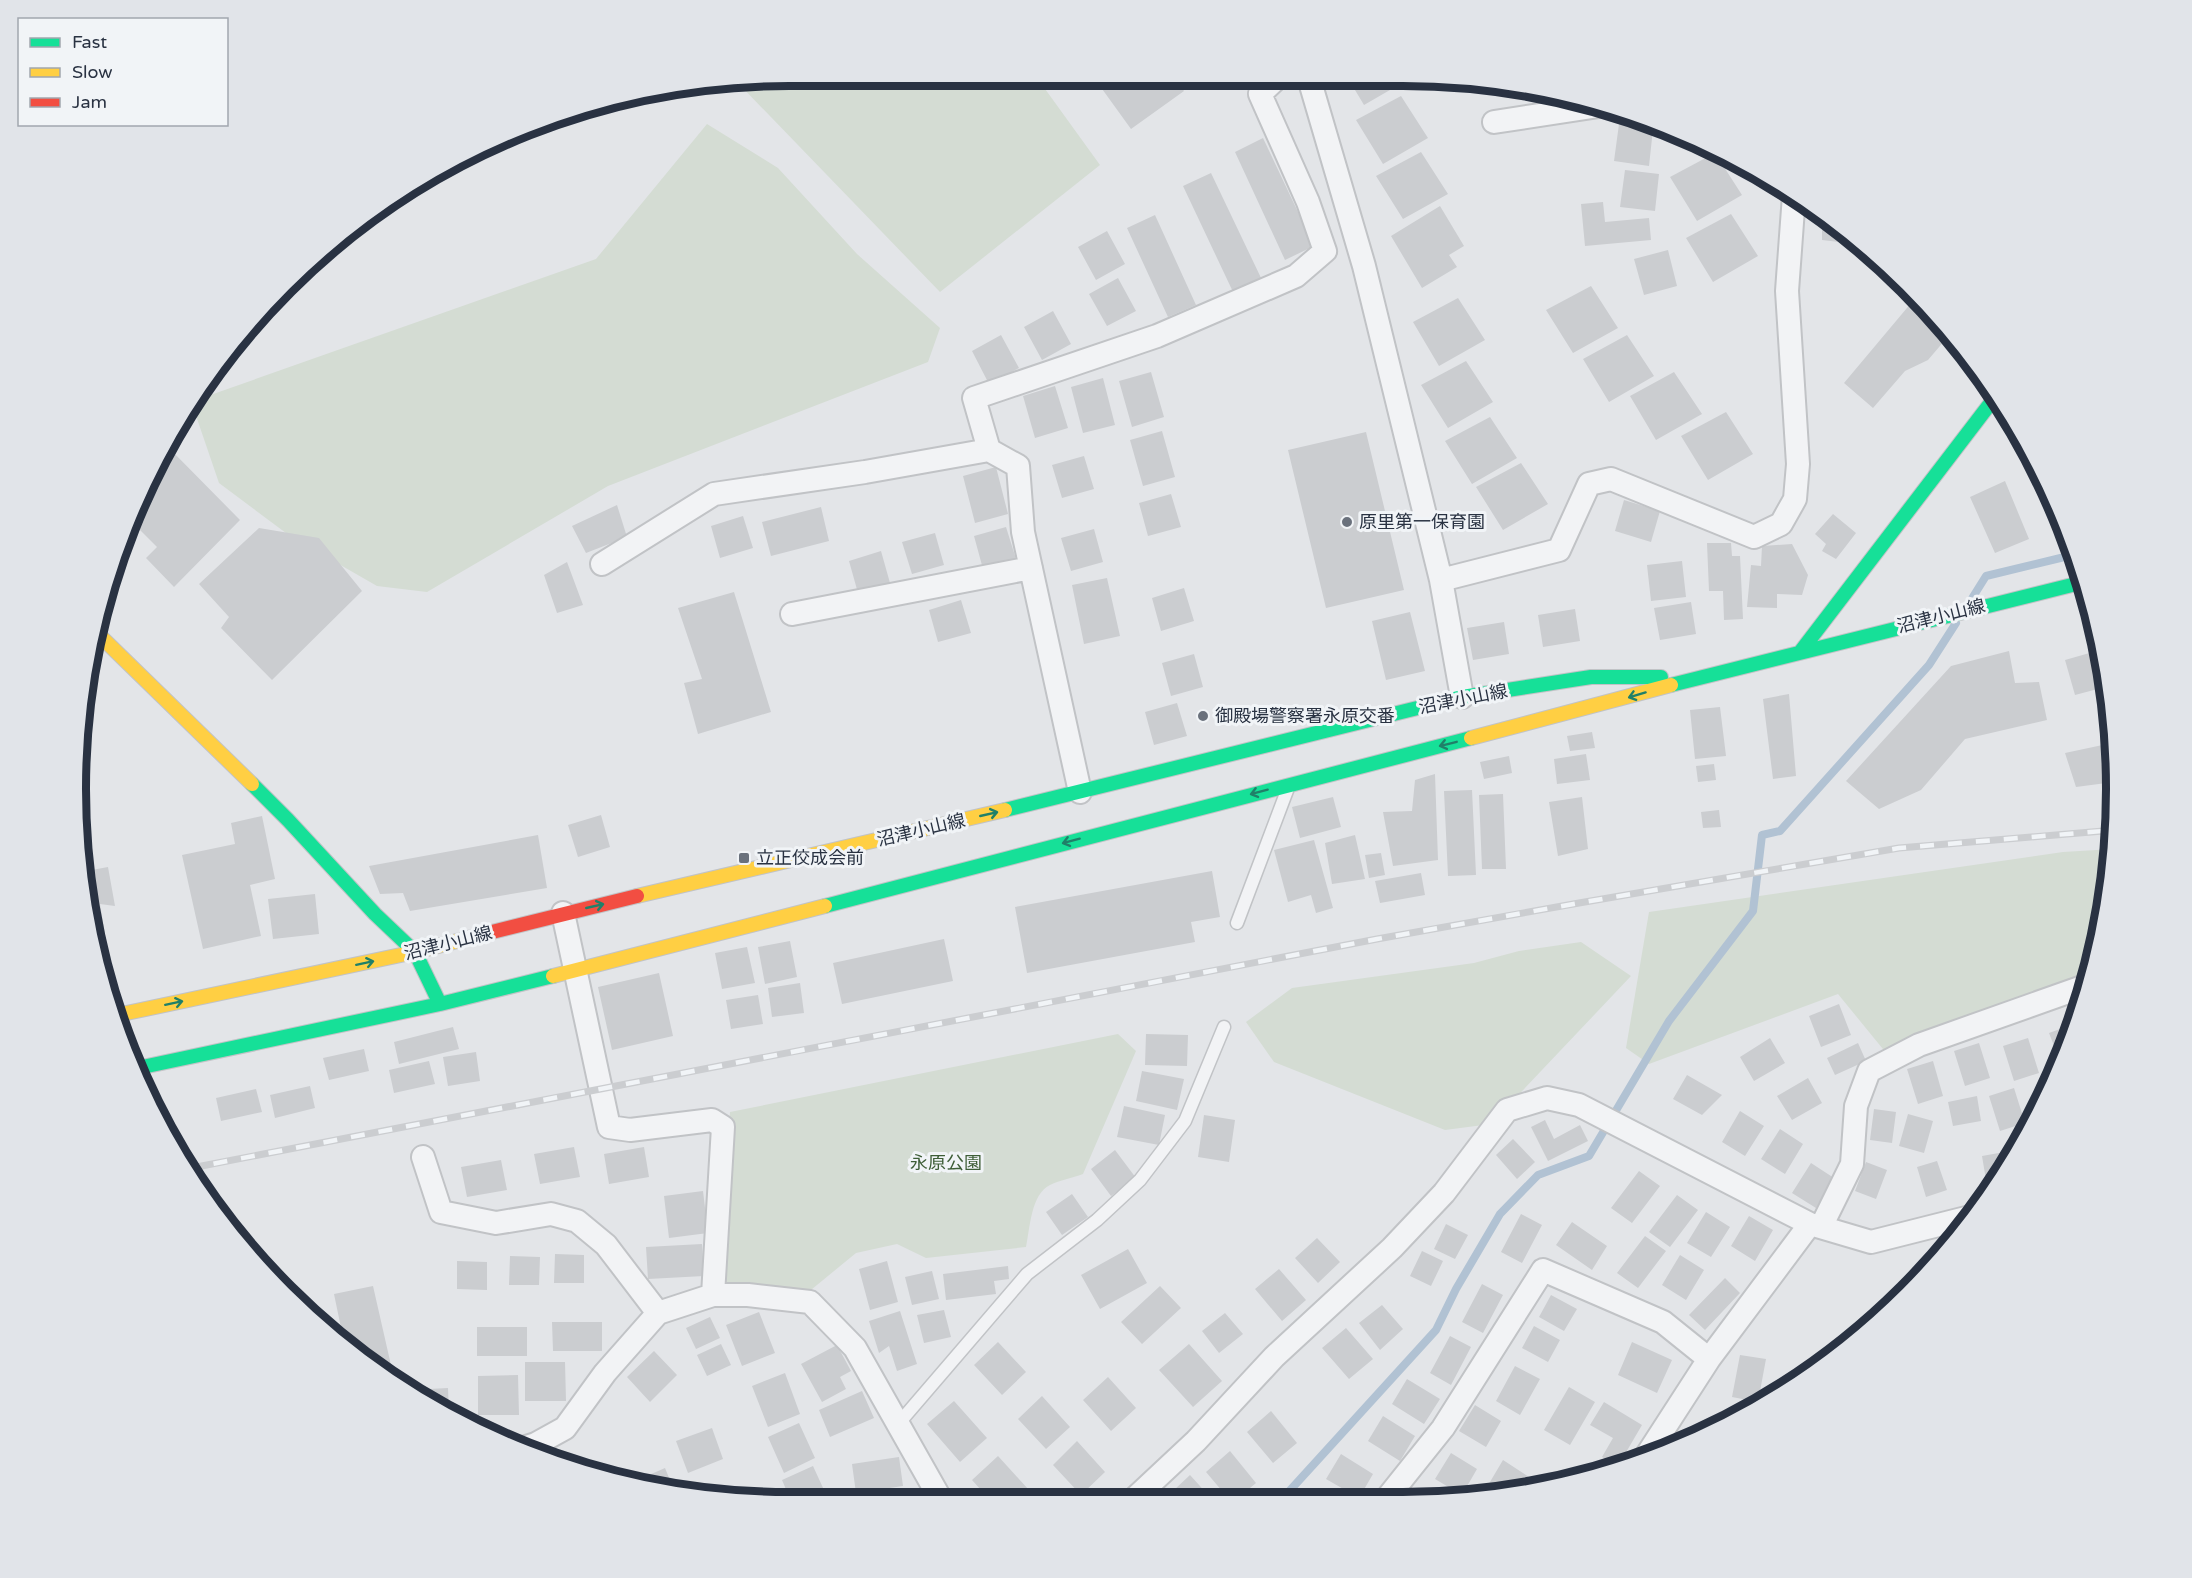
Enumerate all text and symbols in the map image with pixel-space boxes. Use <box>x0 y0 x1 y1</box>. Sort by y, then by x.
legend <box>18 18 228 126</box>
text: Fast <box>72 31 107 53</box>
text: Slow <box>72 61 113 83</box>
text: Jam <box>72 91 107 113</box>
place label: 原里第一保育園 <box>1359 511 1485 533</box>
marker: 原里第一保育園 <box>1340 515 1354 529</box>
street label: 沼津小山線 <box>1895 594 1987 638</box>
street label: 沼津小山線 <box>1417 680 1509 718</box>
one-way arrow <box>1628 690 1647 701</box>
place label: 御殿場警察署永原交番 <box>1215 705 1395 727</box>
marker: 御殿場警察署永原交番 <box>1196 709 1210 723</box>
one-way arrow <box>1439 738 1458 750</box>
one-way arrow <box>1250 787 1269 799</box>
one-way arrow <box>979 807 998 819</box>
street label: 沼津小山線 <box>875 809 967 851</box>
one-way arrow <box>1061 836 1080 848</box>
place label: 立正佼成会前 <box>756 847 864 869</box>
marker: 立正佼成会前 <box>737 851 751 865</box>
one-way arrow <box>585 899 604 911</box>
street label: 沼津小山線 <box>402 921 494 965</box>
one-way arrow <box>355 956 374 968</box>
one-way arrow <box>164 997 183 1008</box>
park label: 永原公園 <box>910 1152 982 1174</box>

